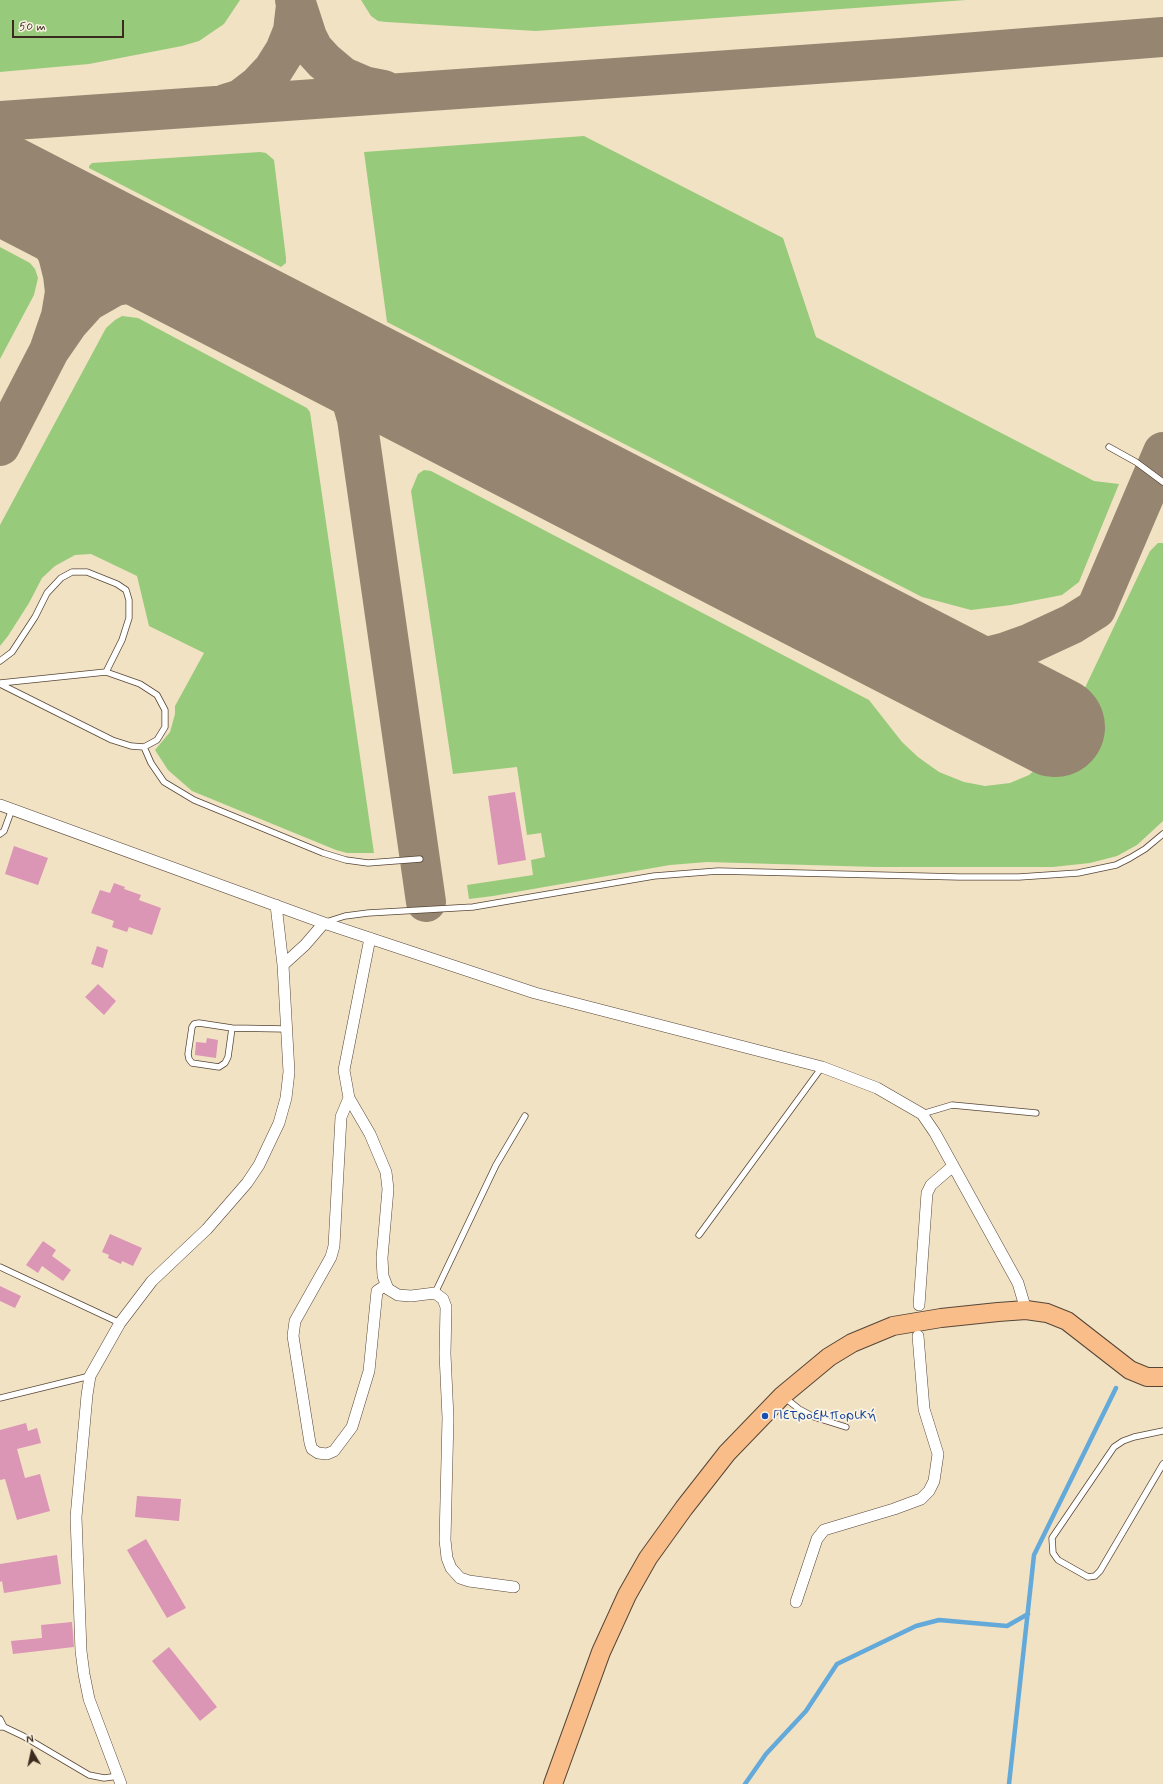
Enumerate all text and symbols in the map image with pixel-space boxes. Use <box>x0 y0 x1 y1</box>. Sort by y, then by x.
scale bar <box>14 12 126 38</box>
text: 50 m <box>19 19 46 35</box>
place label: Πετροεμπορική <box>773 1407 876 1425</box>
marker: Πετροεμπορική <box>760 1411 770 1421</box>
north arrow <box>12 1732 52 1772</box>
text: N <box>25 1733 35 1748</box>

